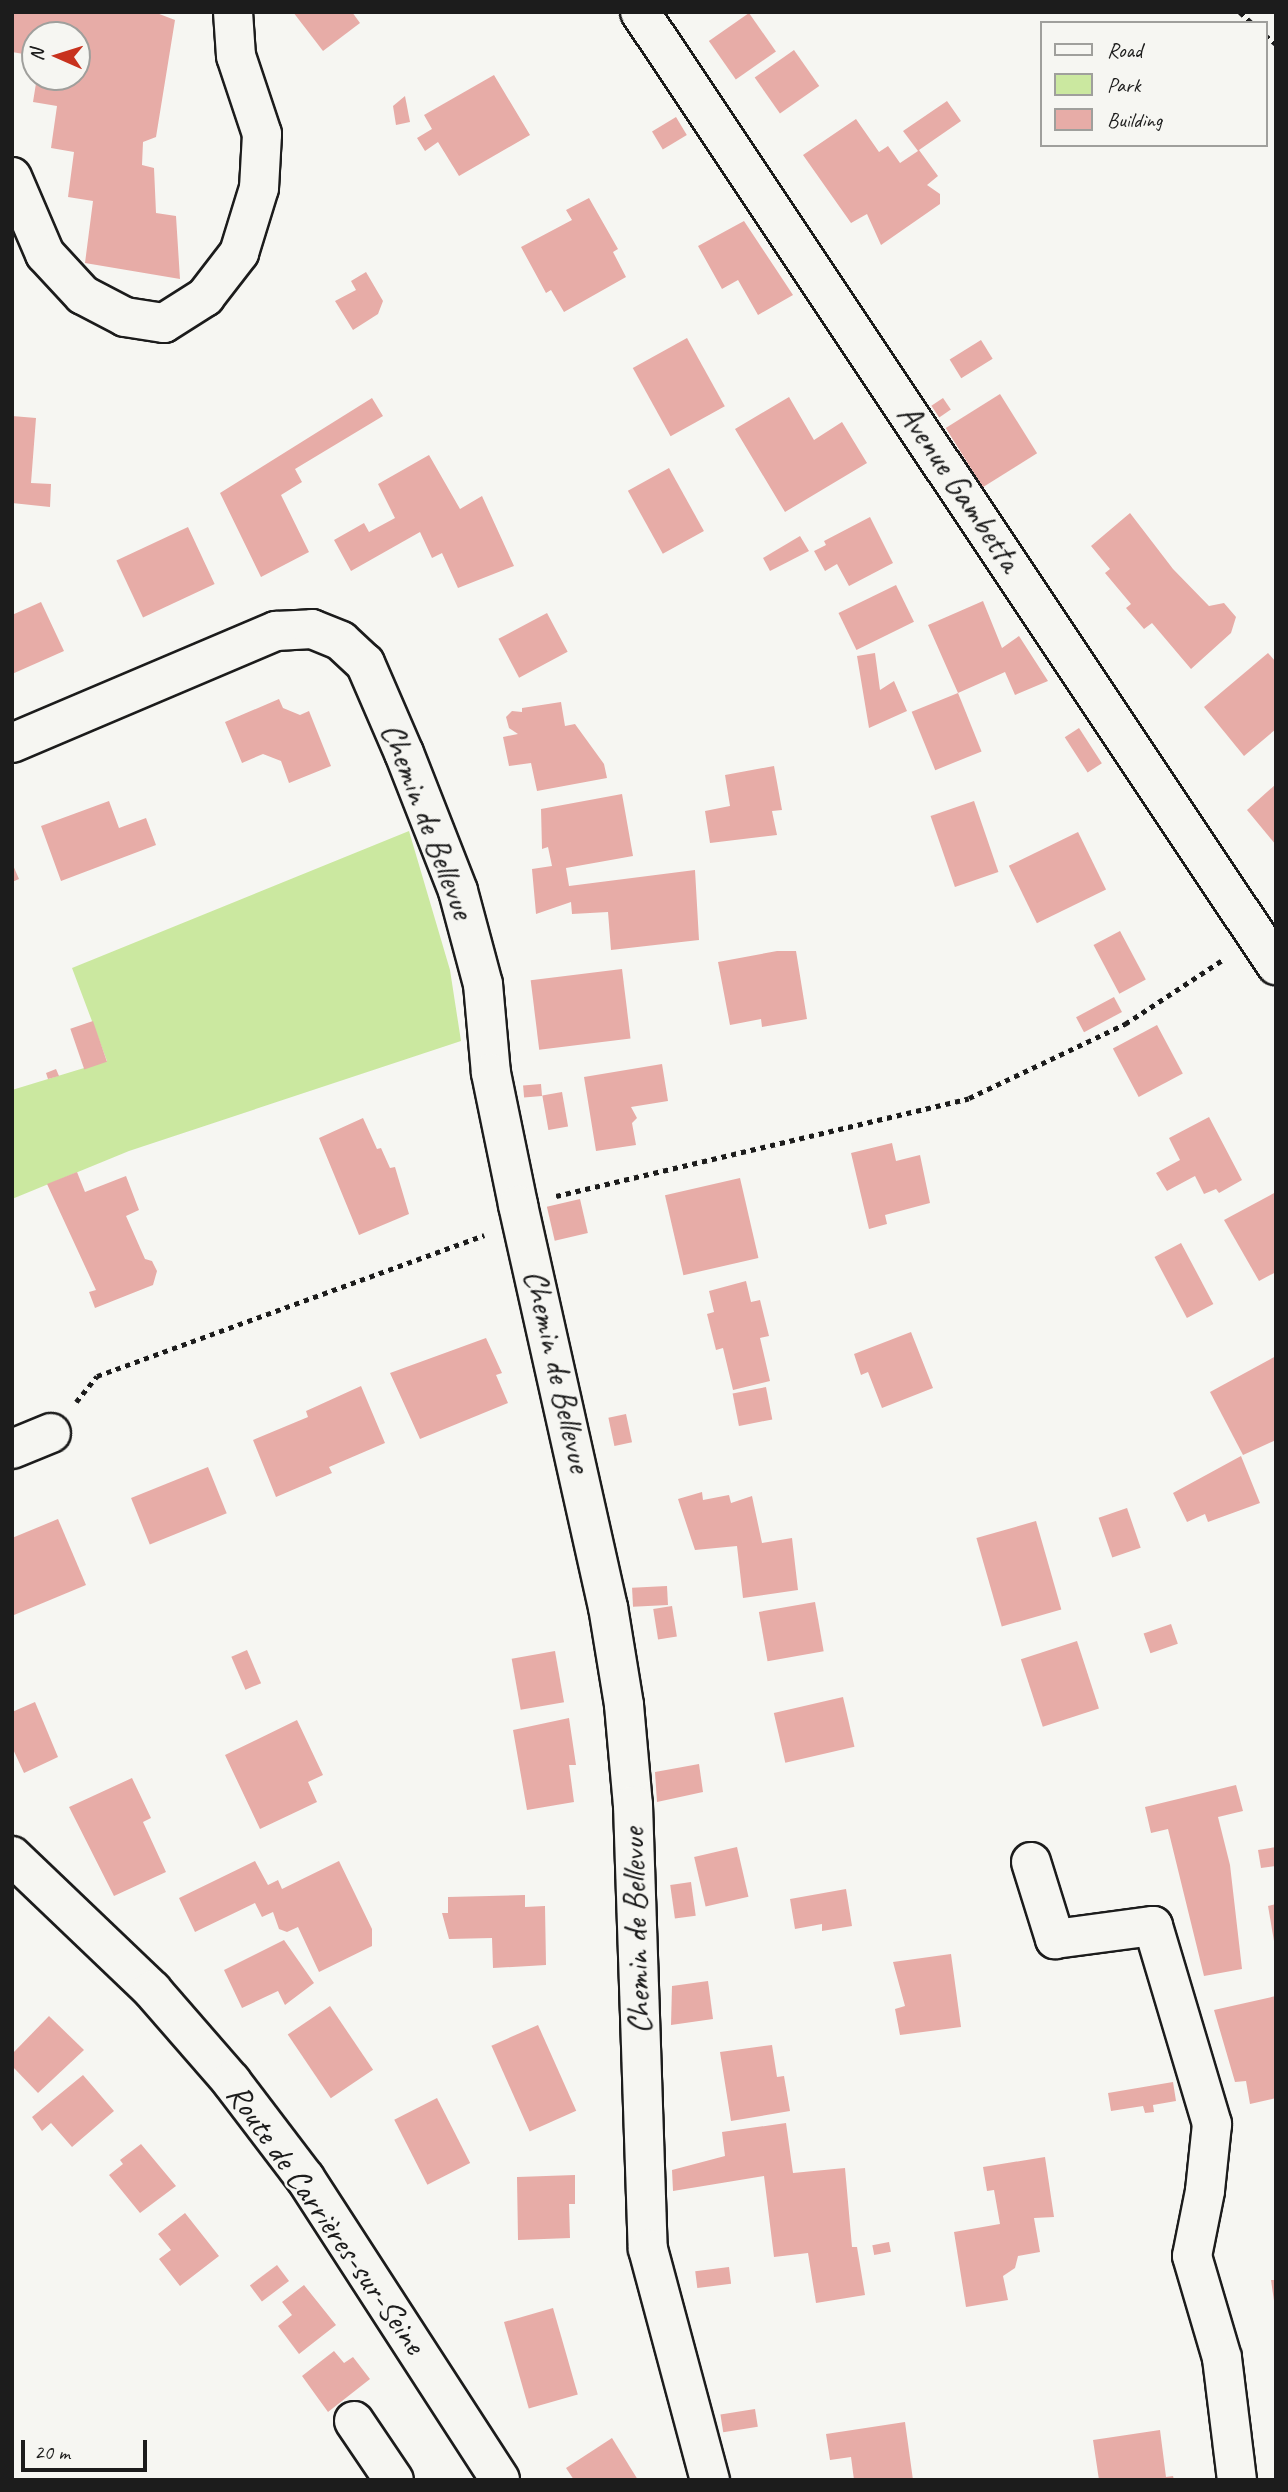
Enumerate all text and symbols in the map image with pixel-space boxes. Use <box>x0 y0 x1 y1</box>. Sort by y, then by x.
north arrow <box>21 21 91 91</box>
legend <box>1040 21 1267 147</box>
text: Road <box>1107 37 1142 63</box>
text: N <box>25 49 49 62</box>
text: Park <box>1107 72 1140 98</box>
text: Building <box>1107 107 1162 133</box>
street label: Avenue Gambetta <box>889 397 1029 579</box>
street label: Chemin de Bellevue <box>372 718 482 924</box>
street label: Chemin de Bellevue <box>514 1266 600 1476</box>
street label: Chemin de Bellevue <box>614 1827 660 2035</box>
street label: Route de Carrières-sur-Seine <box>217 2076 435 2362</box>
scale bar <box>24 2426 150 2470</box>
text: 20 m <box>34 2439 70 2465</box>

